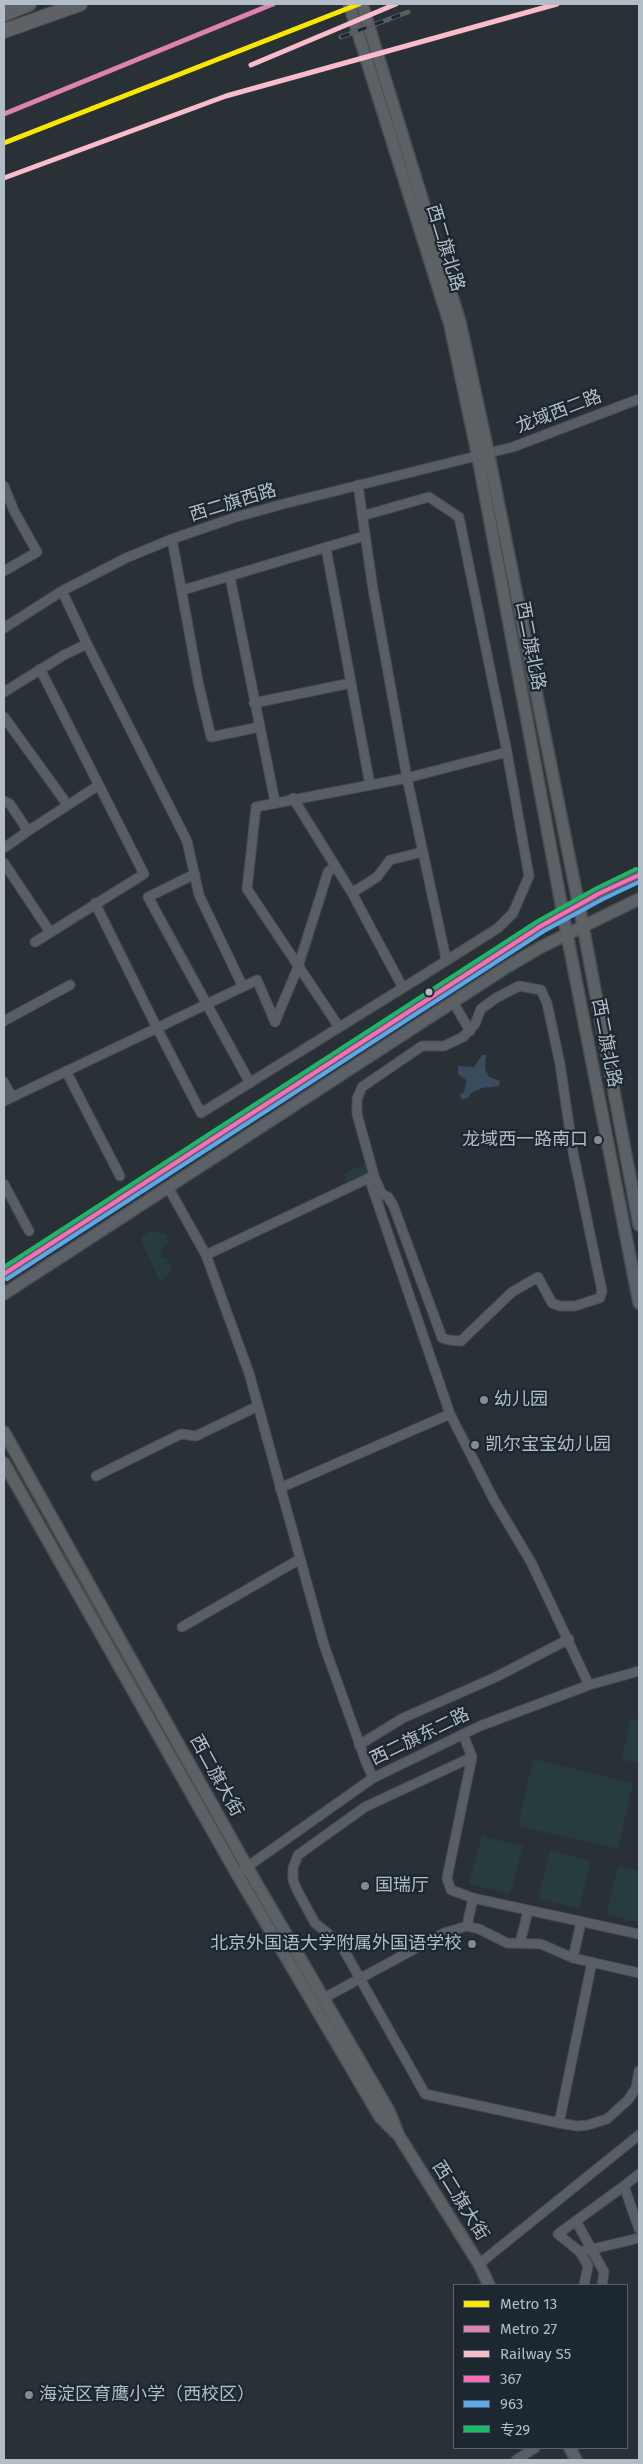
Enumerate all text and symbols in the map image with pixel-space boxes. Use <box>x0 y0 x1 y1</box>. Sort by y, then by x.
street label: 西二旗北路 <box>422 202 468 294</box>
street label: 龙域西二路 <box>513 386 605 438</box>
street label: 西二旗西路 <box>187 480 279 526</box>
street label: 西二旗北路 <box>511 600 549 692</box>
unlabelled marker <box>424 987 434 997</box>
street label: 西二旗北路 <box>587 997 625 1089</box>
place label: 龙域西一路南口 <box>462 1129 588 1151</box>
marker: 龙域西一路南口 <box>592 1134 604 1146</box>
place label: 幼儿园 <box>494 1389 548 1411</box>
marker: 幼儿园 <box>478 1394 490 1406</box>
place label: 凯尔宝宝幼儿园 <box>485 1434 611 1456</box>
marker: 凯尔宝宝幼儿园 <box>469 1439 481 1451</box>
street label: 西二旗东二路 <box>367 1704 473 1770</box>
street label: 西二旗大街 <box>185 1731 247 1821</box>
place label: 国瑞厅 <box>375 1875 429 1897</box>
marker: 国瑞厅 <box>359 1880 371 1892</box>
place label: 北京外国语大学附属外国语学校 <box>210 1933 462 1955</box>
marker: 北京外国语大学附属外国语学校 <box>466 1938 478 1950</box>
street label: 西二旗大街 <box>427 2157 493 2245</box>
legend <box>453 2284 628 2449</box>
text: Metro 13 <box>500 2295 557 2313</box>
text: Metro 27 <box>500 2320 557 2338</box>
text: Railway S5 <box>500 2345 571 2363</box>
text: 367 <box>500 2370 522 2388</box>
place label: 海淀区育鹰小学（西校区） <box>39 2384 255 2406</box>
marker: 海淀区育鹰小学（西校区） <box>23 2389 35 2401</box>
text: 963 <box>500 2395 523 2413</box>
text: 专29 <box>500 2421 530 2439</box>

